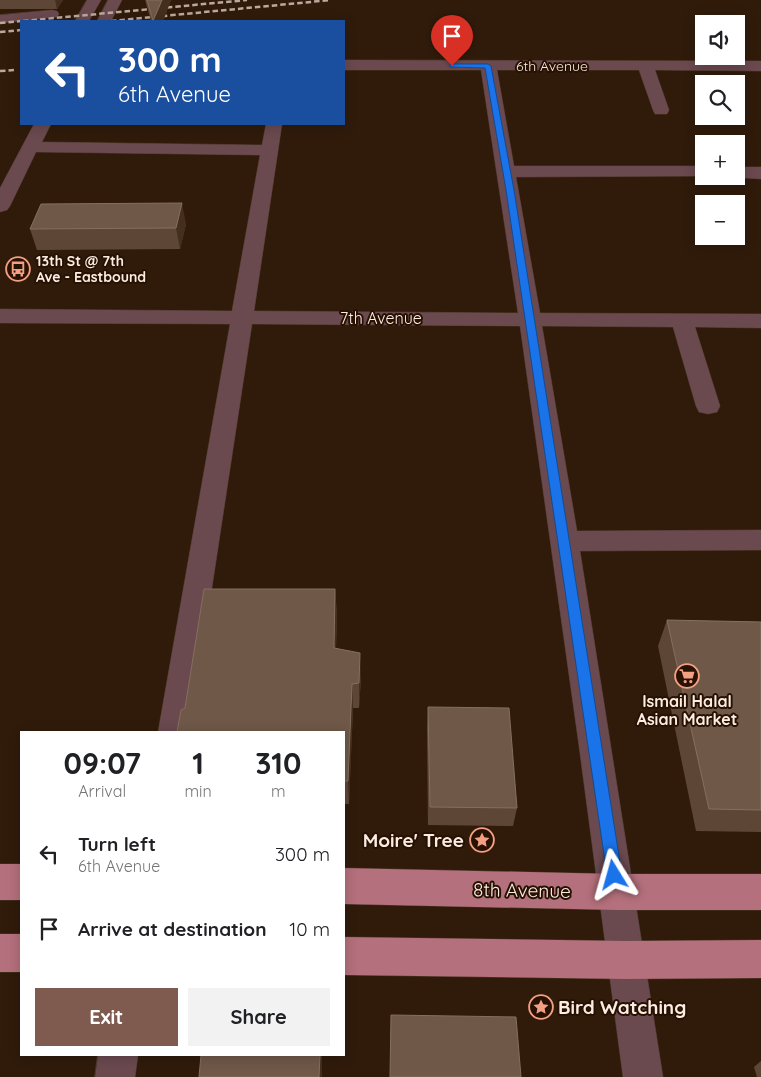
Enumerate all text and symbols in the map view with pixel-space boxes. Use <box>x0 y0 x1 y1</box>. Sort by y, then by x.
pin <box>431 15 473 66</box>
map controls <box>695 15 745 245</box>
button: sound <box>695 15 745 65</box>
icon: arrive <box>438 22 466 50</box>
text: 300 m <box>118 37 222 81</box>
icon: left <box>35 40 100 105</box>
street label: 6th Avenue <box>516 57 588 75</box>
button: search <box>695 75 745 125</box>
text: 6th Avenue <box>118 80 231 108</box>
button: + <box>695 135 745 185</box>
button: − <box>695 195 745 245</box>
place label: 13th St @ 7th Ave - Eastbound <box>36 252 146 286</box>
bus stop icon: 13th St @ 7th Ave - Eastbound <box>5 256 31 282</box>
street label: 7th Avenue <box>340 308 422 328</box>
supermarket icon: Ismail Halal Asian Market <box>674 663 700 689</box>
place label: Ismail Halal Asian Market <box>637 691 737 729</box>
text: 09:07 <box>64 744 141 782</box>
text: 1 <box>192 744 204 782</box>
text: 310 <box>255 744 301 782</box>
text: Arrival <box>78 781 126 801</box>
text: min <box>184 781 212 801</box>
text: m <box>271 781 286 801</box>
place icon: Moire' Tree <box>469 827 495 853</box>
place label: Moire' Tree <box>363 828 464 852</box>
text: Turn left <box>78 832 156 856</box>
icon: left <box>35 840 63 868</box>
text: 300 m <box>275 842 330 866</box>
position arrow <box>587 848 639 900</box>
text: 6th Avenue <box>78 856 160 876</box>
street label: 8th Avenue <box>473 877 571 903</box>
icon: arrive <box>35 915 63 943</box>
text: Arrive at destination <box>78 917 267 941</box>
text: 10 m <box>289 917 330 941</box>
button: Exit <box>35 988 178 1046</box>
button: Share <box>188 988 330 1046</box>
place icon: Bird Watching <box>528 994 554 1020</box>
place label: Bird Watching <box>558 995 686 1019</box>

